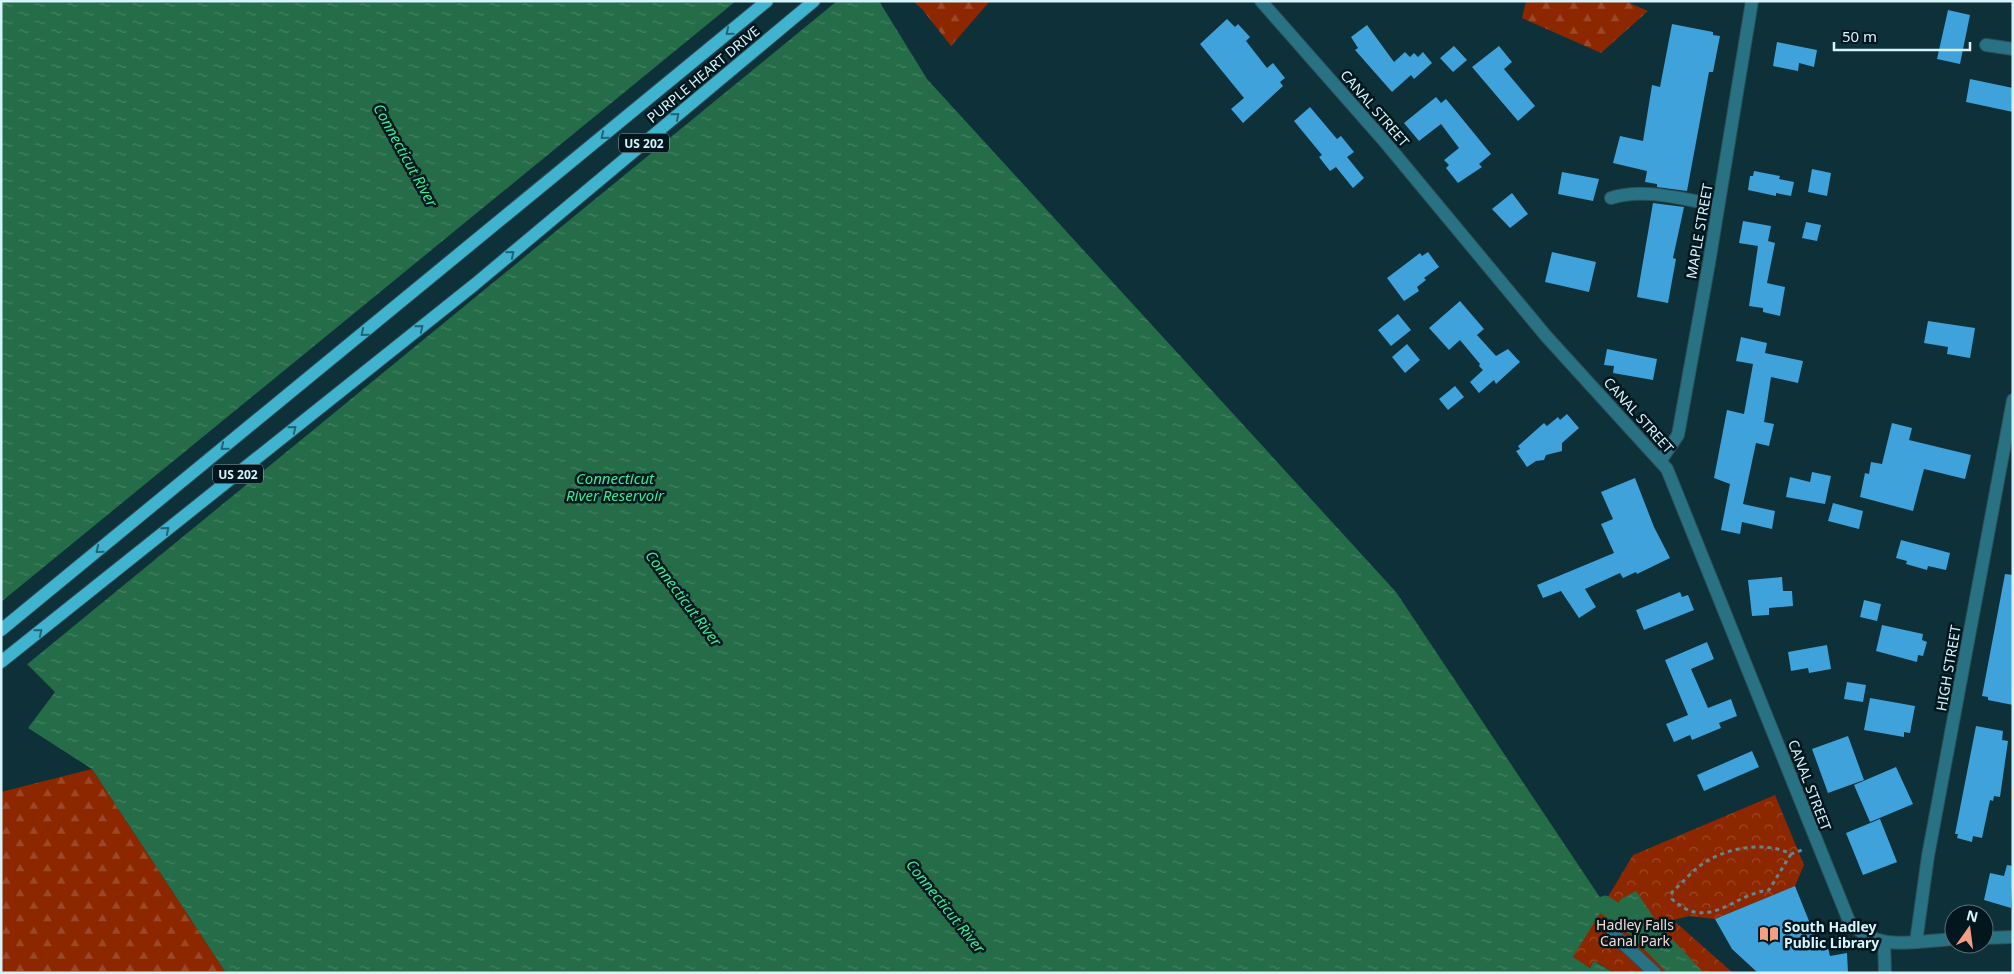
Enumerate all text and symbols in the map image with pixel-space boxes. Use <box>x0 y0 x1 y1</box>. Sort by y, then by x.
scale bar <box>1834 20 1970 52</box>
street label: PURPLE HEART DRIVE <box>643 21 763 127</box>
text: 50 m <box>1842 26 1877 46</box>
one-way arrow <box>726 27 735 36</box>
street label: CANAL STREET <box>1336 66 1414 151</box>
water label: Connecticut River <box>369 100 443 211</box>
one-way arrow <box>671 113 680 122</box>
one-way arrow <box>601 130 610 138</box>
road number: US 202 <box>619 134 669 152</box>
street label: MAPLE STREET <box>1681 182 1717 280</box>
one-way arrow <box>506 250 515 259</box>
one-way arrow <box>415 324 424 333</box>
one-way arrow <box>360 328 369 337</box>
street label: CANAL STREET <box>1600 373 1678 457</box>
one-way arrow <box>288 426 297 435</box>
one-way arrow <box>221 442 230 451</box>
road number: US 202 <box>213 464 263 484</box>
water label: Connecticut River Reservoir <box>566 468 665 505</box>
one-way arrow <box>161 527 170 536</box>
one-way arrow <box>95 545 104 554</box>
water label: Connecticut River <box>641 546 727 651</box>
street label: HIGH STREET <box>1931 623 1965 712</box>
one-way arrow <box>34 628 43 637</box>
street label: CANAL STREET <box>1784 737 1836 833</box>
water label: Connecticut River <box>902 855 991 958</box>
north arrow <box>1944 904 1994 954</box>
text: N <box>1964 905 1980 926</box>
park label: Hadley Falls Canal Park <box>1596 915 1674 950</box>
place label: South Hadley Public Library <box>1784 917 1879 952</box>
library icon: South Hadley Public Library <box>1758 923 1780 945</box>

